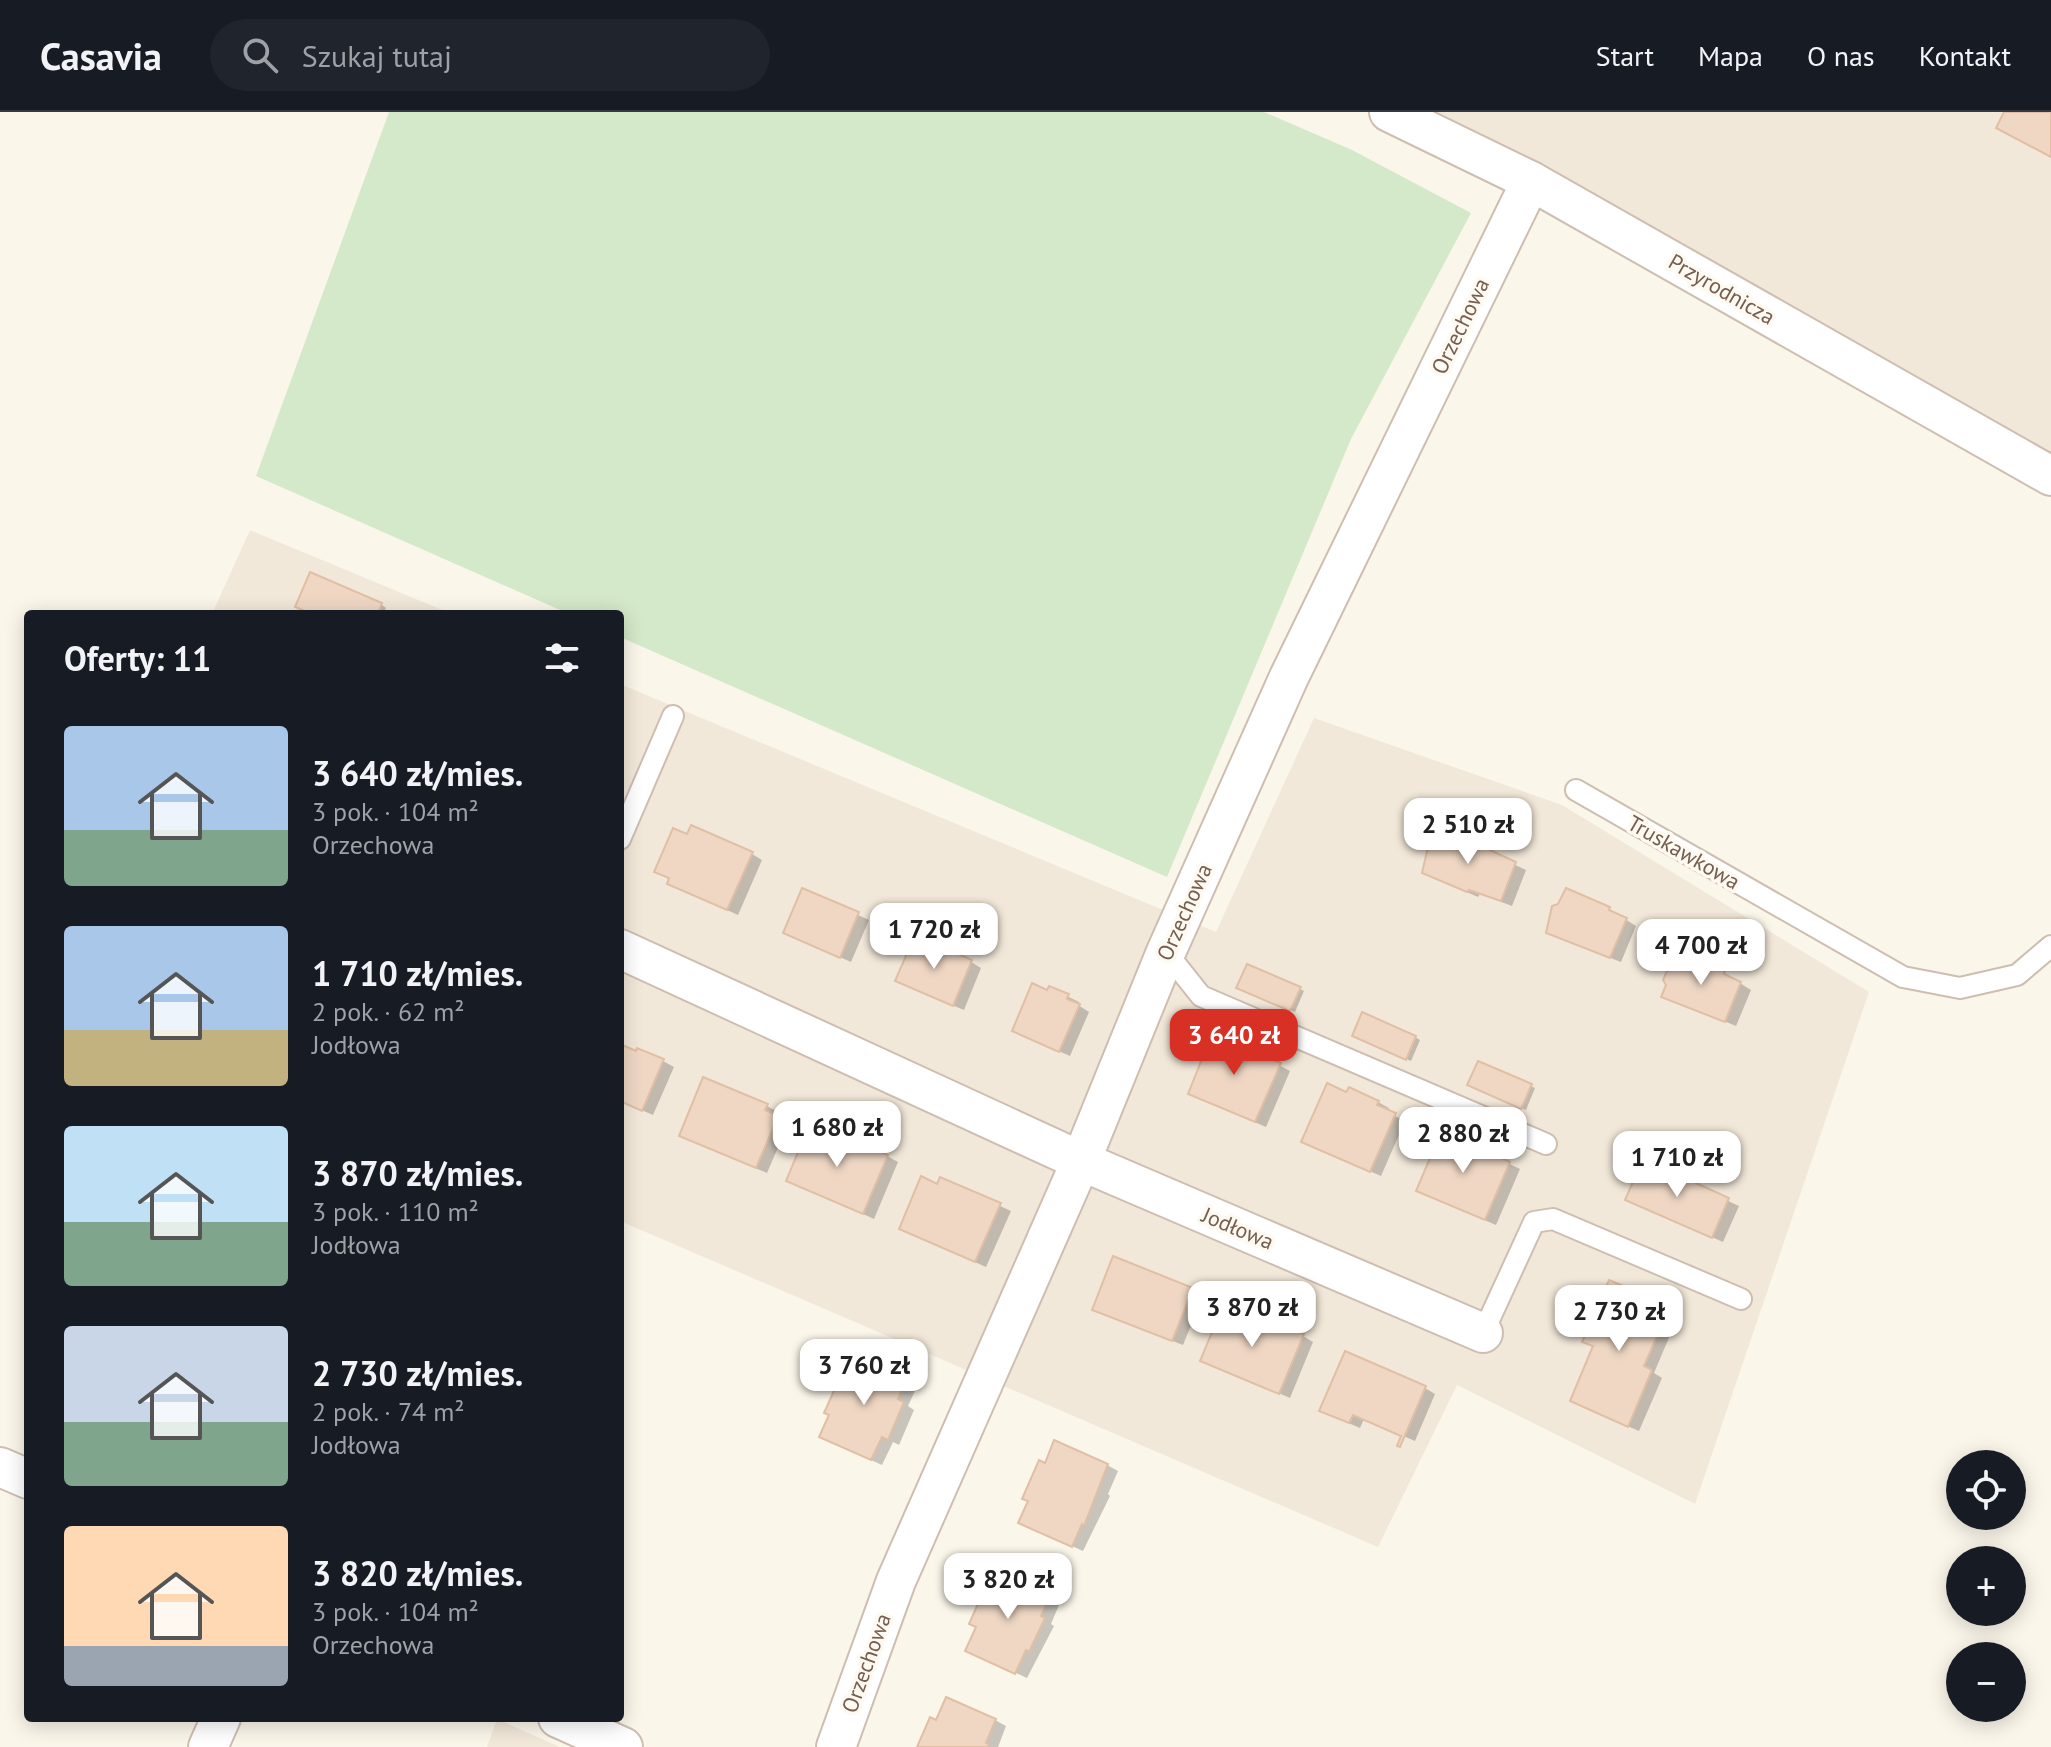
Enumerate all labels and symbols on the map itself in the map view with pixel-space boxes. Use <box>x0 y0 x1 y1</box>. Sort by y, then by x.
street label: Przyrodnicza <box>1664 247 1780 331</box>
street label: Orzechowa <box>1425 273 1495 379</box>
pin: 2 510 zł <box>1385 798 1551 866</box>
street label: Truskawkowa <box>1623 809 1745 895</box>
street label: Orzechowa <box>1150 859 1218 965</box>
pin: 1 720 zł <box>851 903 1017 971</box>
pin: 4 700 zł <box>1618 919 1784 987</box>
pin: 3 640 zł <box>1151 1009 1317 1077</box>
pin: 1 680 zł <box>754 1101 920 1169</box>
pin: 2 880 zł <box>1380 1107 1546 1175</box>
pin: 1 710 zł <box>1594 1131 1760 1199</box>
street label: Jodłowa <box>1197 1200 1278 1256</box>
pin: 3 870 zł <box>1169 1281 1335 1349</box>
pin: 2 730 zł <box>1536 1285 1702 1353</box>
pin: 3 760 zł <box>781 1339 947 1407</box>
pin: 3 820 zł <box>925 1553 1091 1621</box>
street label: Orzechowa <box>835 1610 897 1716</box>

